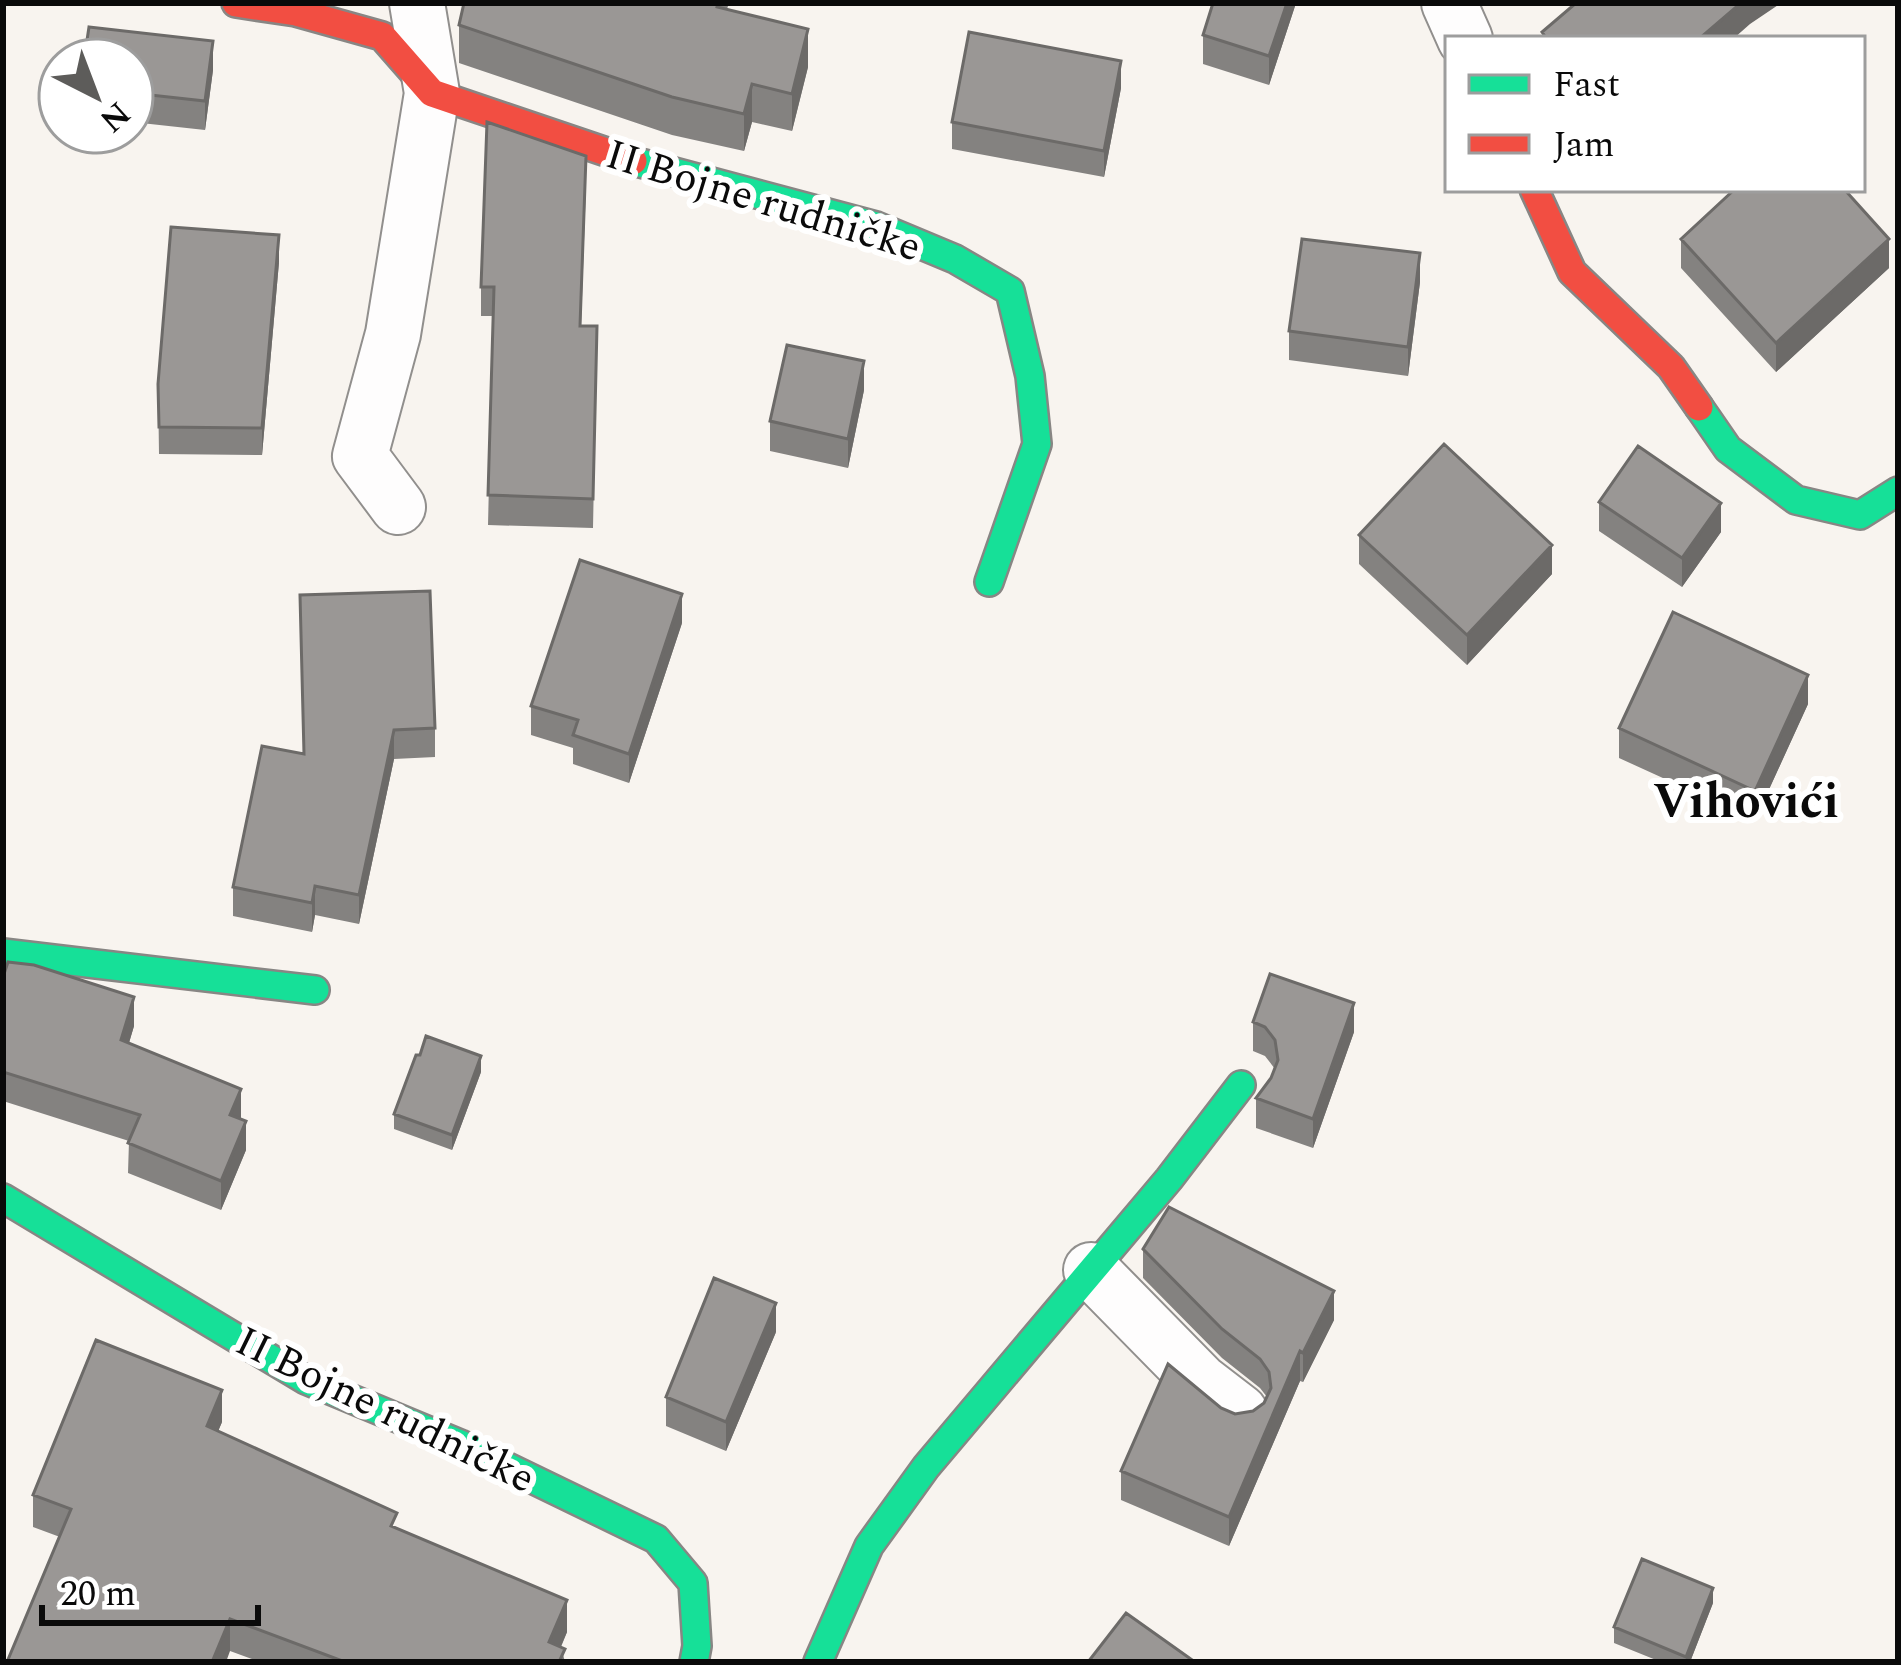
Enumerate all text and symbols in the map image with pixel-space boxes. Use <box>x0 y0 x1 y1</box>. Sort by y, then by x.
north arrow <box>36 36 156 156</box>
legend <box>1445 36 1865 192</box>
text: Fast <box>1553 58 1620 113</box>
text: N <box>88 89 141 144</box>
text: Jam <box>1553 118 1615 173</box>
street label: II Bojne rudničke <box>598 124 929 279</box>
district label: Vihovići <box>1653 766 1839 839</box>
street label: II Bojne rudničke <box>224 1310 545 1510</box>
scale bar <box>42 1551 258 1625</box>
text: 20 m <box>60 1567 136 1622</box>

